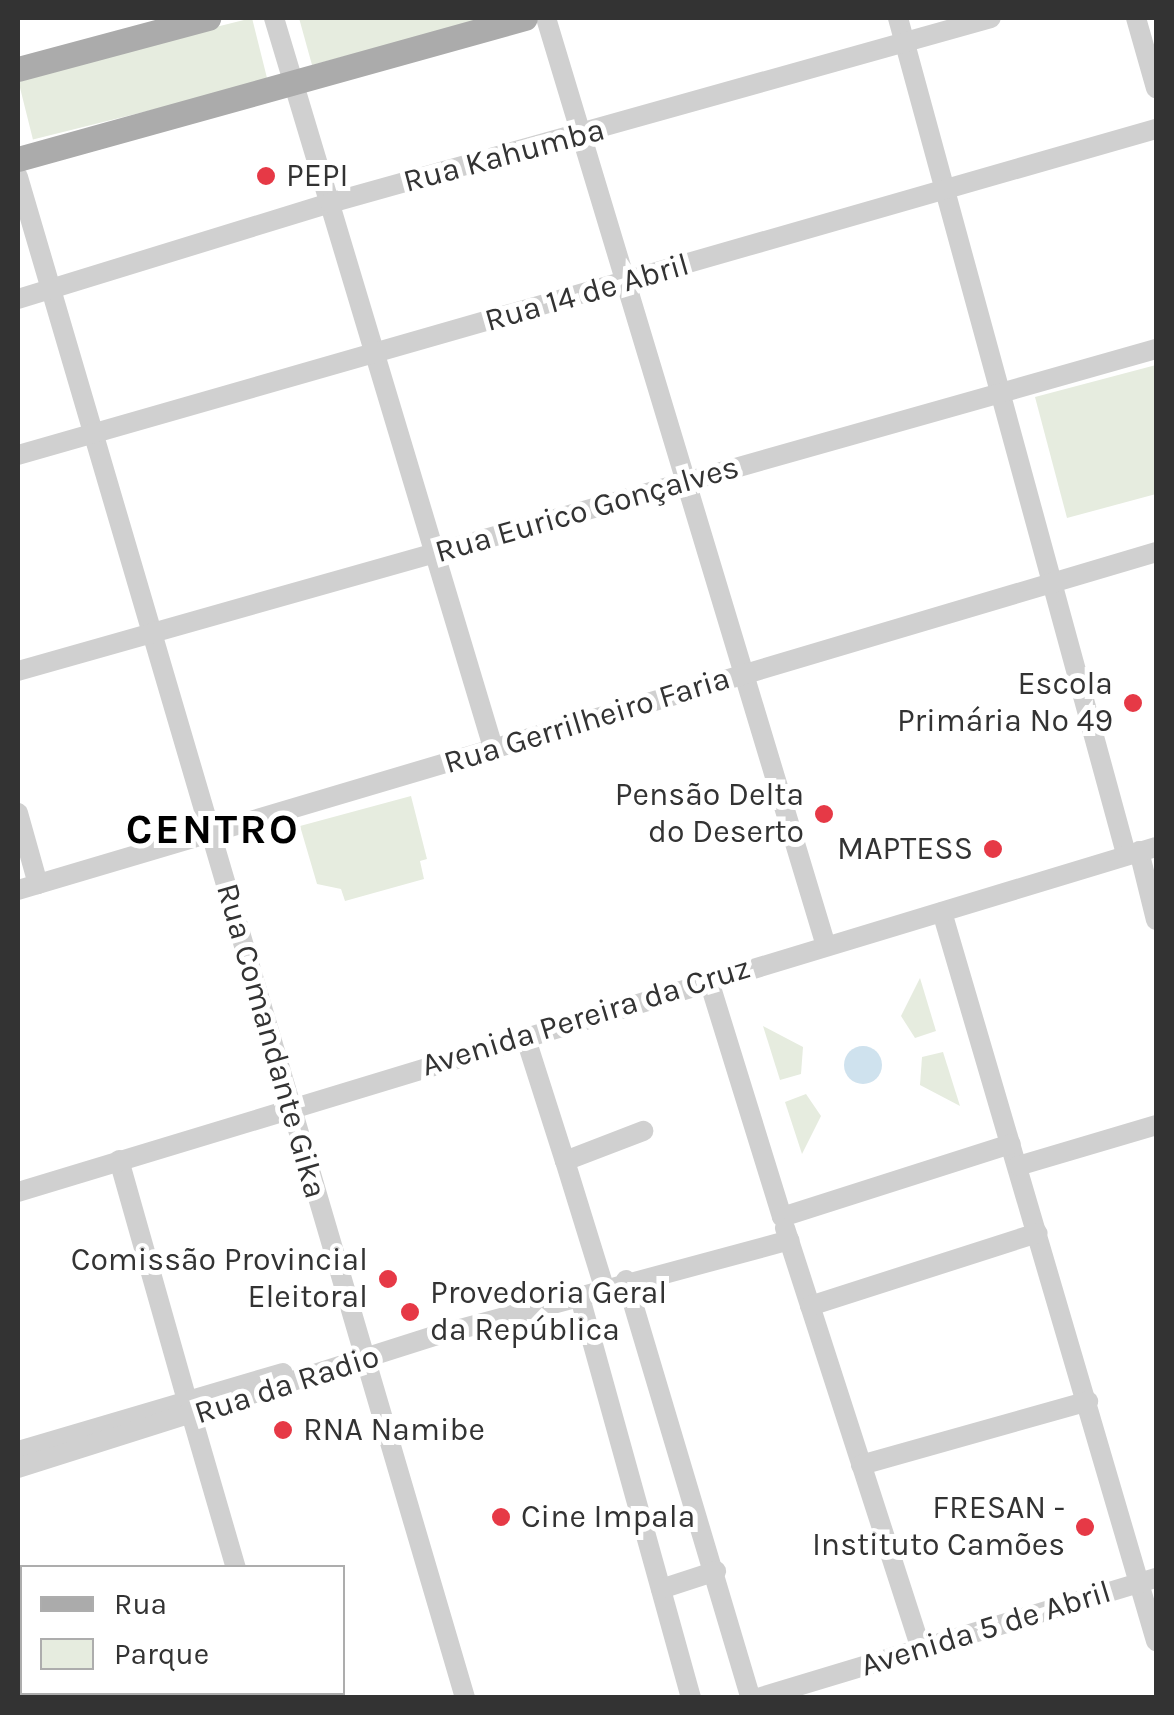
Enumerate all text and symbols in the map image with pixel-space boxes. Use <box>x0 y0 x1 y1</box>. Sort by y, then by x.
street label: Rua Kahumba <box>399 111 609 201</box>
place label: PEPI <box>286 157 348 195</box>
marker: PEPI <box>255 165 277 187</box>
street label: Rua 14 de Abril <box>480 246 694 340</box>
street label: Rua Eurico Gonçalves <box>431 448 743 572</box>
street label: Rua Gerrilheiro Faria <box>439 659 735 783</box>
place label: Escola Primária Nº 49 <box>897 666 1113 741</box>
marker: Escola Primária Nº 49 <box>1122 692 1144 714</box>
place label: Pensão Delta do Deserto <box>615 777 804 852</box>
marker: Pensão Delta do Deserto <box>813 803 835 825</box>
district label: CENTRO <box>126 804 300 854</box>
place label: MAPTESS <box>837 830 973 868</box>
marker: MAPTESS <box>982 838 1004 860</box>
street label: Rua Comandante Gika <box>208 879 334 1203</box>
street label: Avenida Pereira da Cruz <box>417 949 755 1085</box>
place label: Comissão Provincial Eleitoral <box>71 1242 368 1317</box>
marker: Comissão Provincial Eleitoral <box>377 1268 399 1290</box>
place label: Provedoria Geral da República <box>430 1275 667 1350</box>
marker: Provedoria Geral da República <box>399 1301 421 1323</box>
street label: Rua da Radio <box>190 1337 384 1433</box>
place label: RNA Namibe <box>303 1411 485 1449</box>
marker: RNA Namibe <box>272 1419 294 1441</box>
place label: FRESAN - Instituto Camões <box>812 1490 1065 1565</box>
place label: Cine Impala <box>521 1498 695 1536</box>
marker: Cine Impala <box>490 1506 512 1528</box>
marker: FRESAN - Instituto Camões <box>1074 1516 1096 1538</box>
legend <box>20 1565 345 1695</box>
street label: Avenida 5 de Abril <box>856 1573 1116 1685</box>
text: Rua <box>114 1586 167 1622</box>
text: Parque <box>114 1636 209 1672</box>

